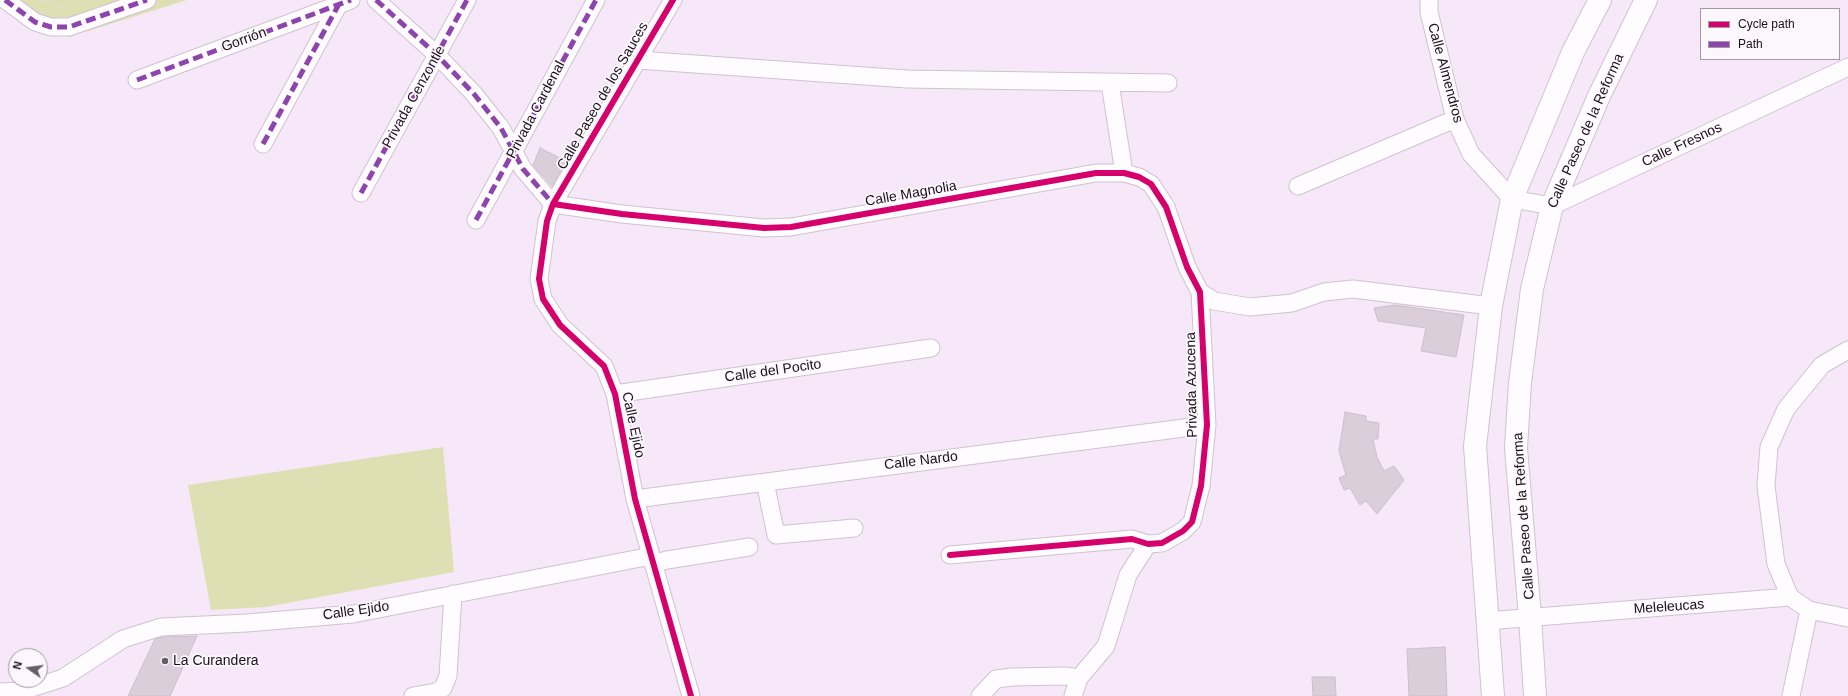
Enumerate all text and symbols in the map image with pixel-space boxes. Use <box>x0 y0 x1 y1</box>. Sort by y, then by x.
legend <box>1700 8 1840 60</box>
text: Cycle path <box>1738 17 1795 31</box>
street label: Calle Paseo de los Sauces <box>554 19 652 173</box>
street label: Calle Almendros <box>1424 21 1466 125</box>
street label: Gorrión <box>219 24 269 56</box>
text: Path <box>1738 37 1763 51</box>
street label: Privada Cenzontle <box>379 43 449 151</box>
street label: Calle Paseo de la Reforma <box>1544 51 1628 211</box>
street label: Privada Cardenal <box>503 58 569 162</box>
street label: Calle Fresnos <box>1639 119 1725 171</box>
street label: Calle Magnolia <box>864 178 958 210</box>
street label: Privada Azucena <box>1183 332 1201 438</box>
street label: Calle del Pocito <box>724 356 822 386</box>
street label: Calle Ejido <box>618 391 648 459</box>
street label: Calle Paseo de la Reforma <box>1510 432 1538 600</box>
street label: Calle Nardo <box>883 448 959 474</box>
street label: Meleleucas <box>1633 596 1705 618</box>
street label: Calle Ejido <box>322 598 390 624</box>
north arrow <box>8 648 48 688</box>
place label: La Curandera <box>173 653 259 669</box>
marker: La Curandera <box>160 656 170 666</box>
text: N <box>11 660 24 671</box>

